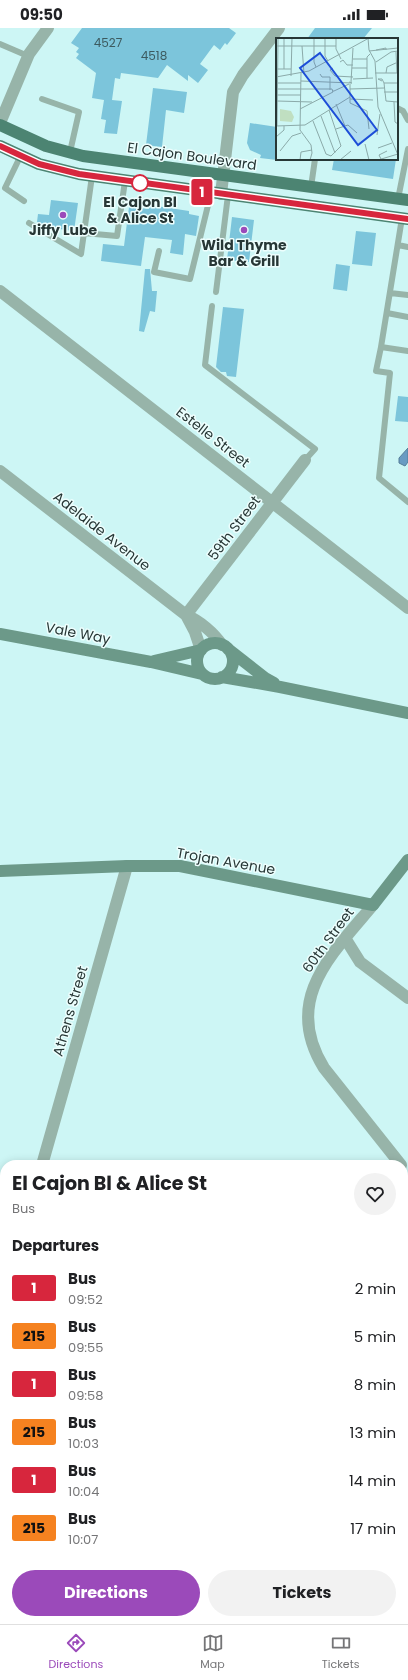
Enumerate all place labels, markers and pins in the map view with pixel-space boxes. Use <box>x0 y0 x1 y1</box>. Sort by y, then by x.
marker: El Cajon Bl & Alice St <box>131 174 149 192</box>
place label: El Cajon Bl & Alice St <box>103 192 177 228</box>
marker: Jiffy Lube <box>58 210 68 220</box>
place label: Jiffy Lube <box>29 220 98 240</box>
marker: Wild Thyme Bar & Grill <box>239 225 249 235</box>
place label: Wild Thyme Bar & Grill <box>201 235 287 271</box>

